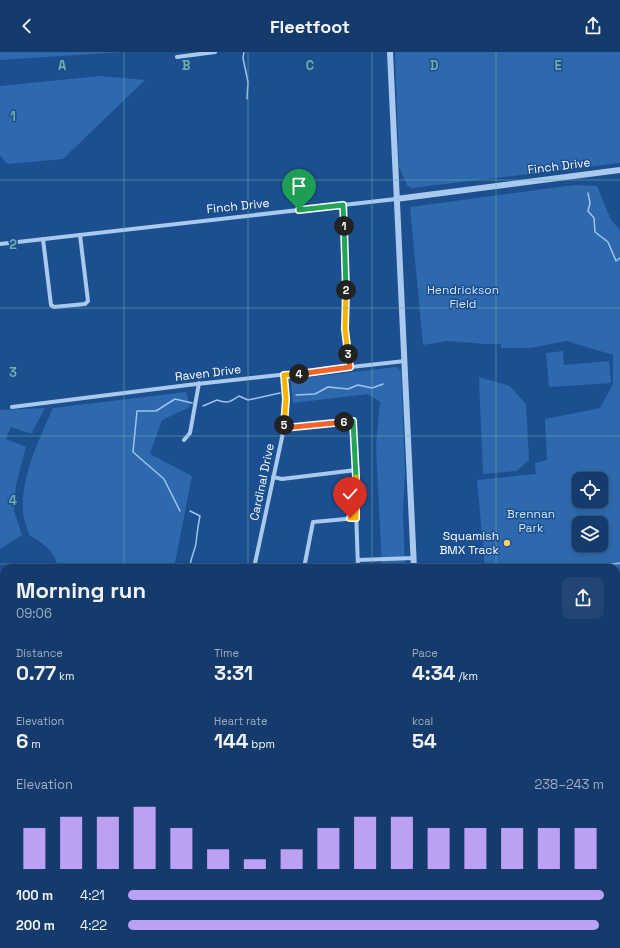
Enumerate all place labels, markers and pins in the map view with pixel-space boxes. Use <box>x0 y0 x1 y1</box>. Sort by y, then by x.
pin <box>282 169 316 210</box>
pin: 1 <box>334 216 354 236</box>
pin: 2 <box>336 280 356 300</box>
pin: 3 <box>338 344 358 364</box>
pin: 4 <box>289 364 309 384</box>
pin: 6 <box>334 412 354 432</box>
pin: 5 <box>274 415 294 435</box>
pin <box>333 477 367 518</box>
place label: Squamish BMX Track <box>439 528 500 558</box>
marker: Squamish BMX Track <box>502 538 512 548</box>

